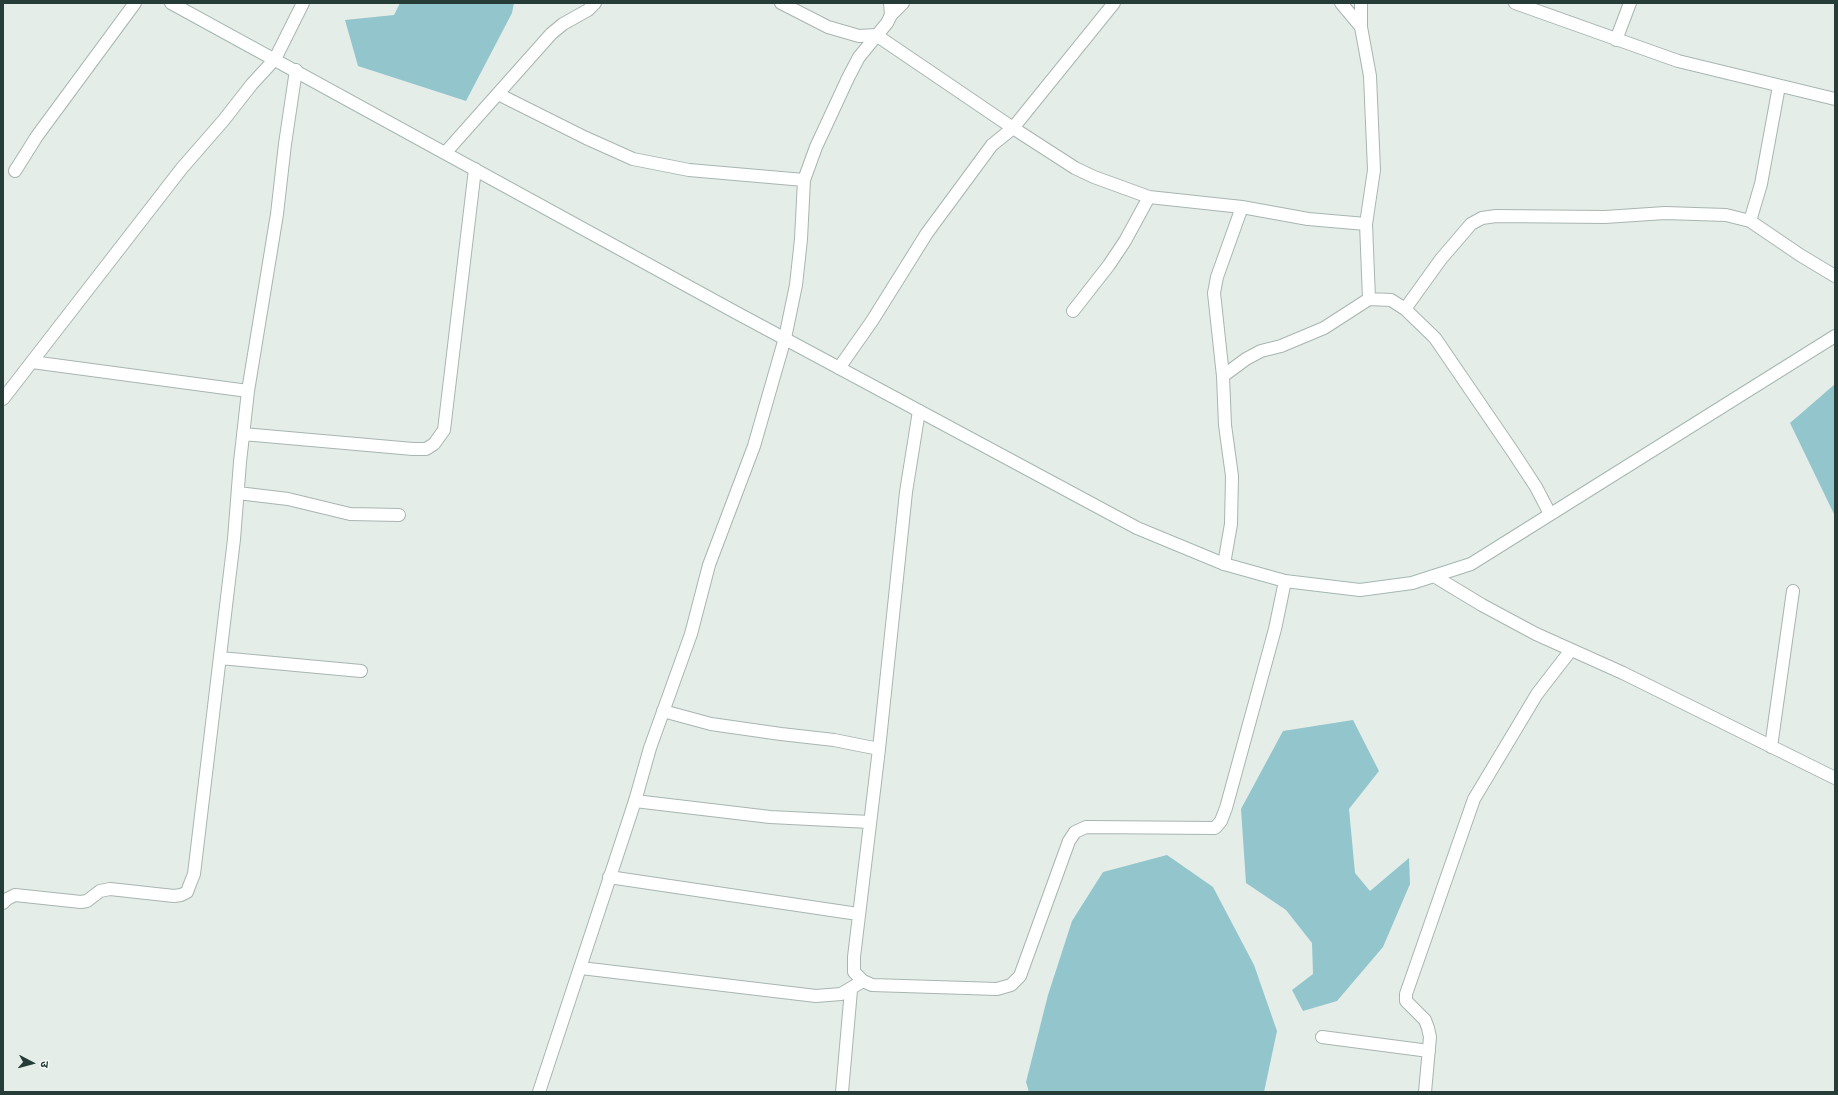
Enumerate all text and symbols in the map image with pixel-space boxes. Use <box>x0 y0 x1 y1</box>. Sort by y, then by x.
north arrow <box>12 1043 52 1083</box>
text: उ <box>38 1060 51 1068</box>

